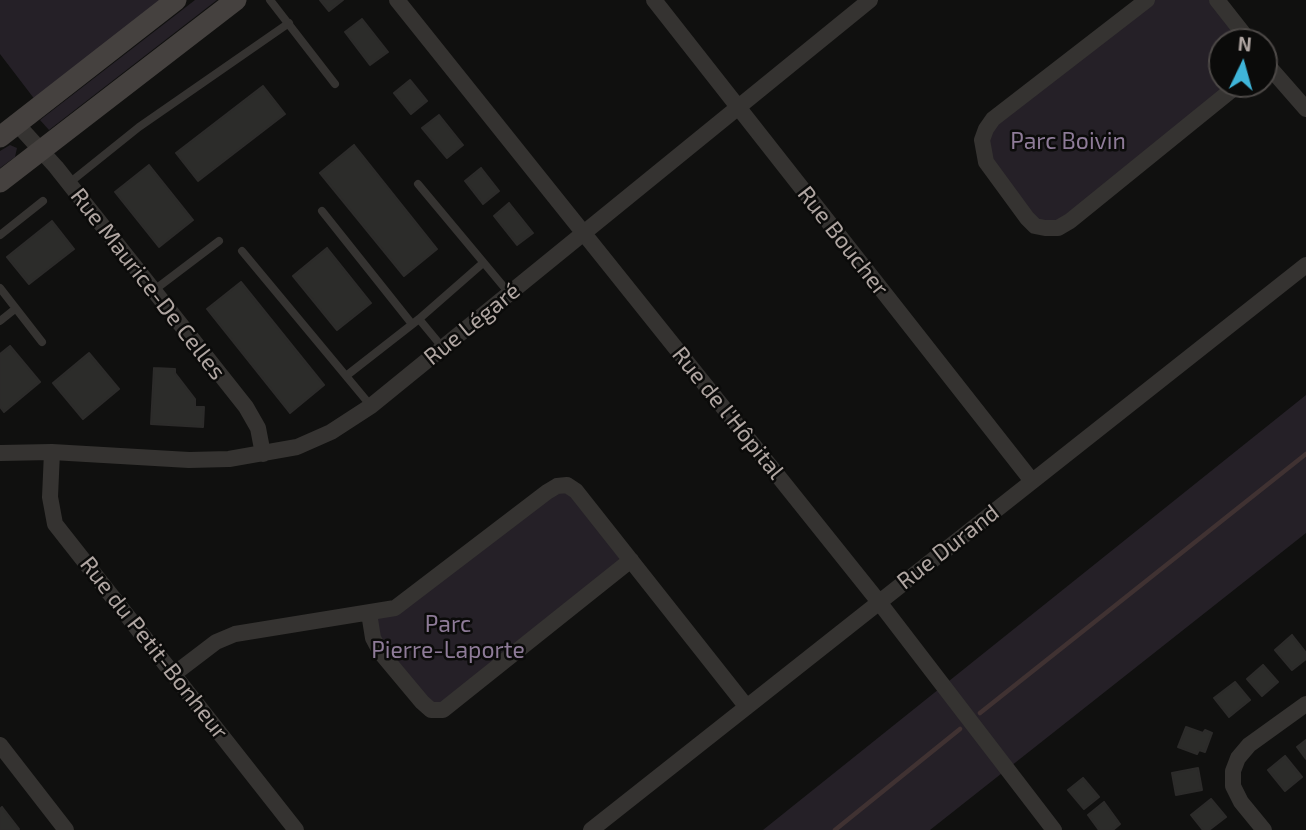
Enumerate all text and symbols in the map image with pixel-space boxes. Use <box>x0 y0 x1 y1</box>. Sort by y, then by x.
north arrow <box>1208 28 1278 98</box>
text: N <box>1237 32 1253 56</box>
park label: Parc Boivin <box>1010 127 1126 155</box>
street label: Rue Boucher <box>792 181 894 301</box>
street label: Rue Maurice-De Celles <box>65 183 231 385</box>
street label: Rue Légaré <box>418 277 526 371</box>
street label: Rue de l'Hôpital <box>666 341 790 485</box>
street label: Rue Durand <box>892 499 1004 595</box>
street label: Rue du Petit-Bonheur <box>74 551 234 745</box>
park label: Parc Pierre-Laporte <box>371 610 525 664</box>

